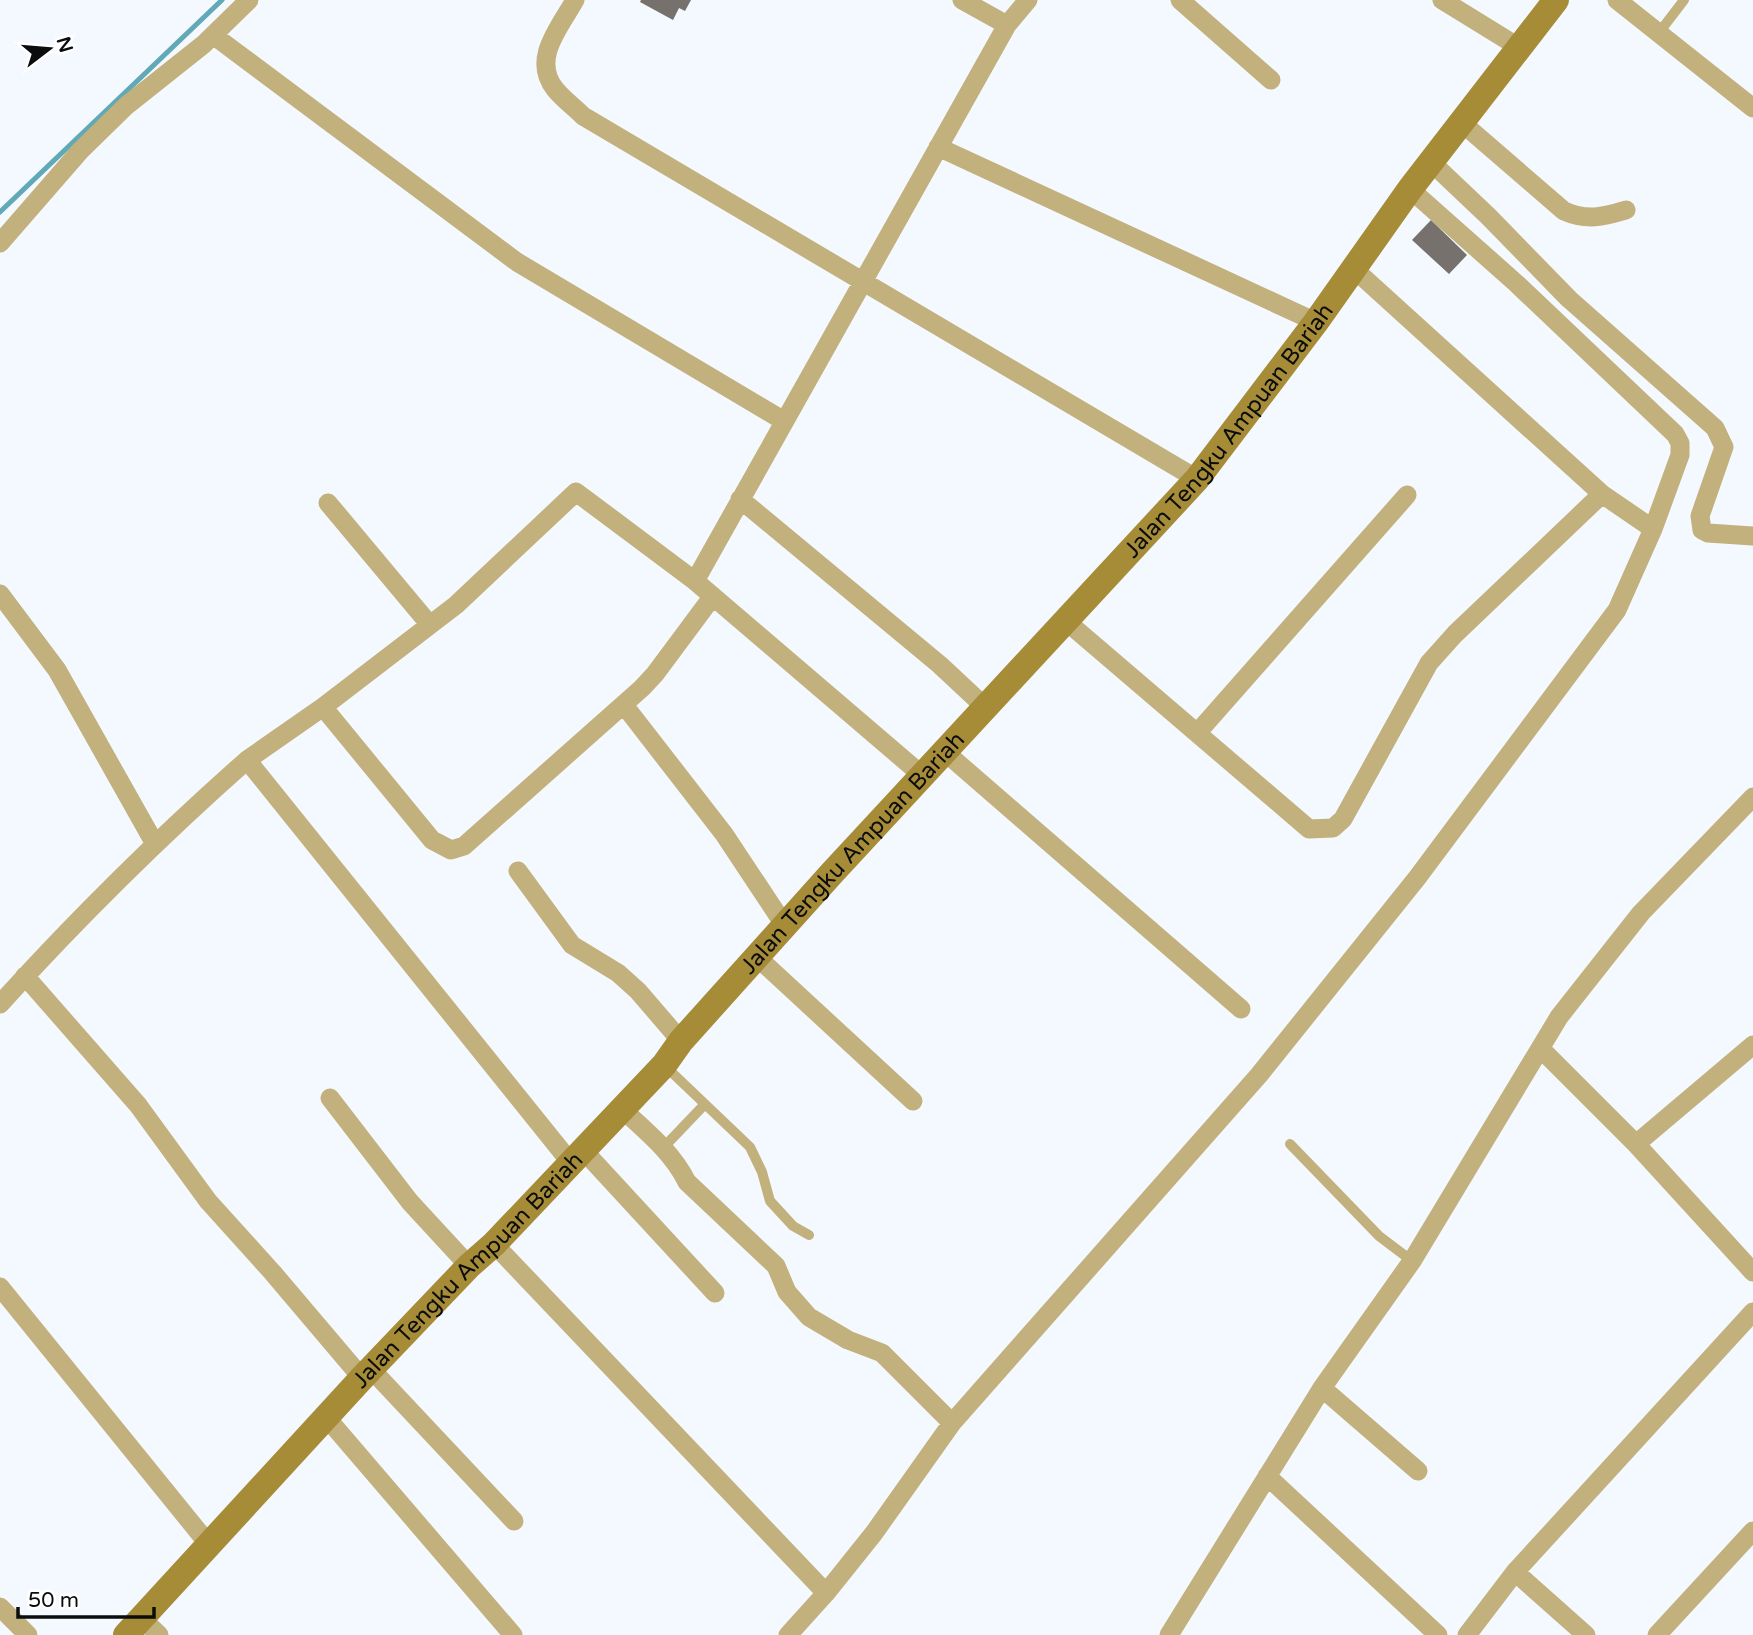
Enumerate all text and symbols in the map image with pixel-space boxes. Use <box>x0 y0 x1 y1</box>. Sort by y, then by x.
north arrow <box>14 14 84 84</box>
text: N <box>52 34 77 55</box>
street label: Jalan Tengku Ampuan Bariah <box>1118 298 1340 564</box>
street label: Jalan Tengku Ampuan Bariah <box>735 726 971 980</box>
street label: Jalan Tengku Ampuan Bariah <box>347 1146 589 1394</box>
scale bar <box>18 1576 154 1620</box>
text: 50 m <box>28 1588 79 1613</box>

